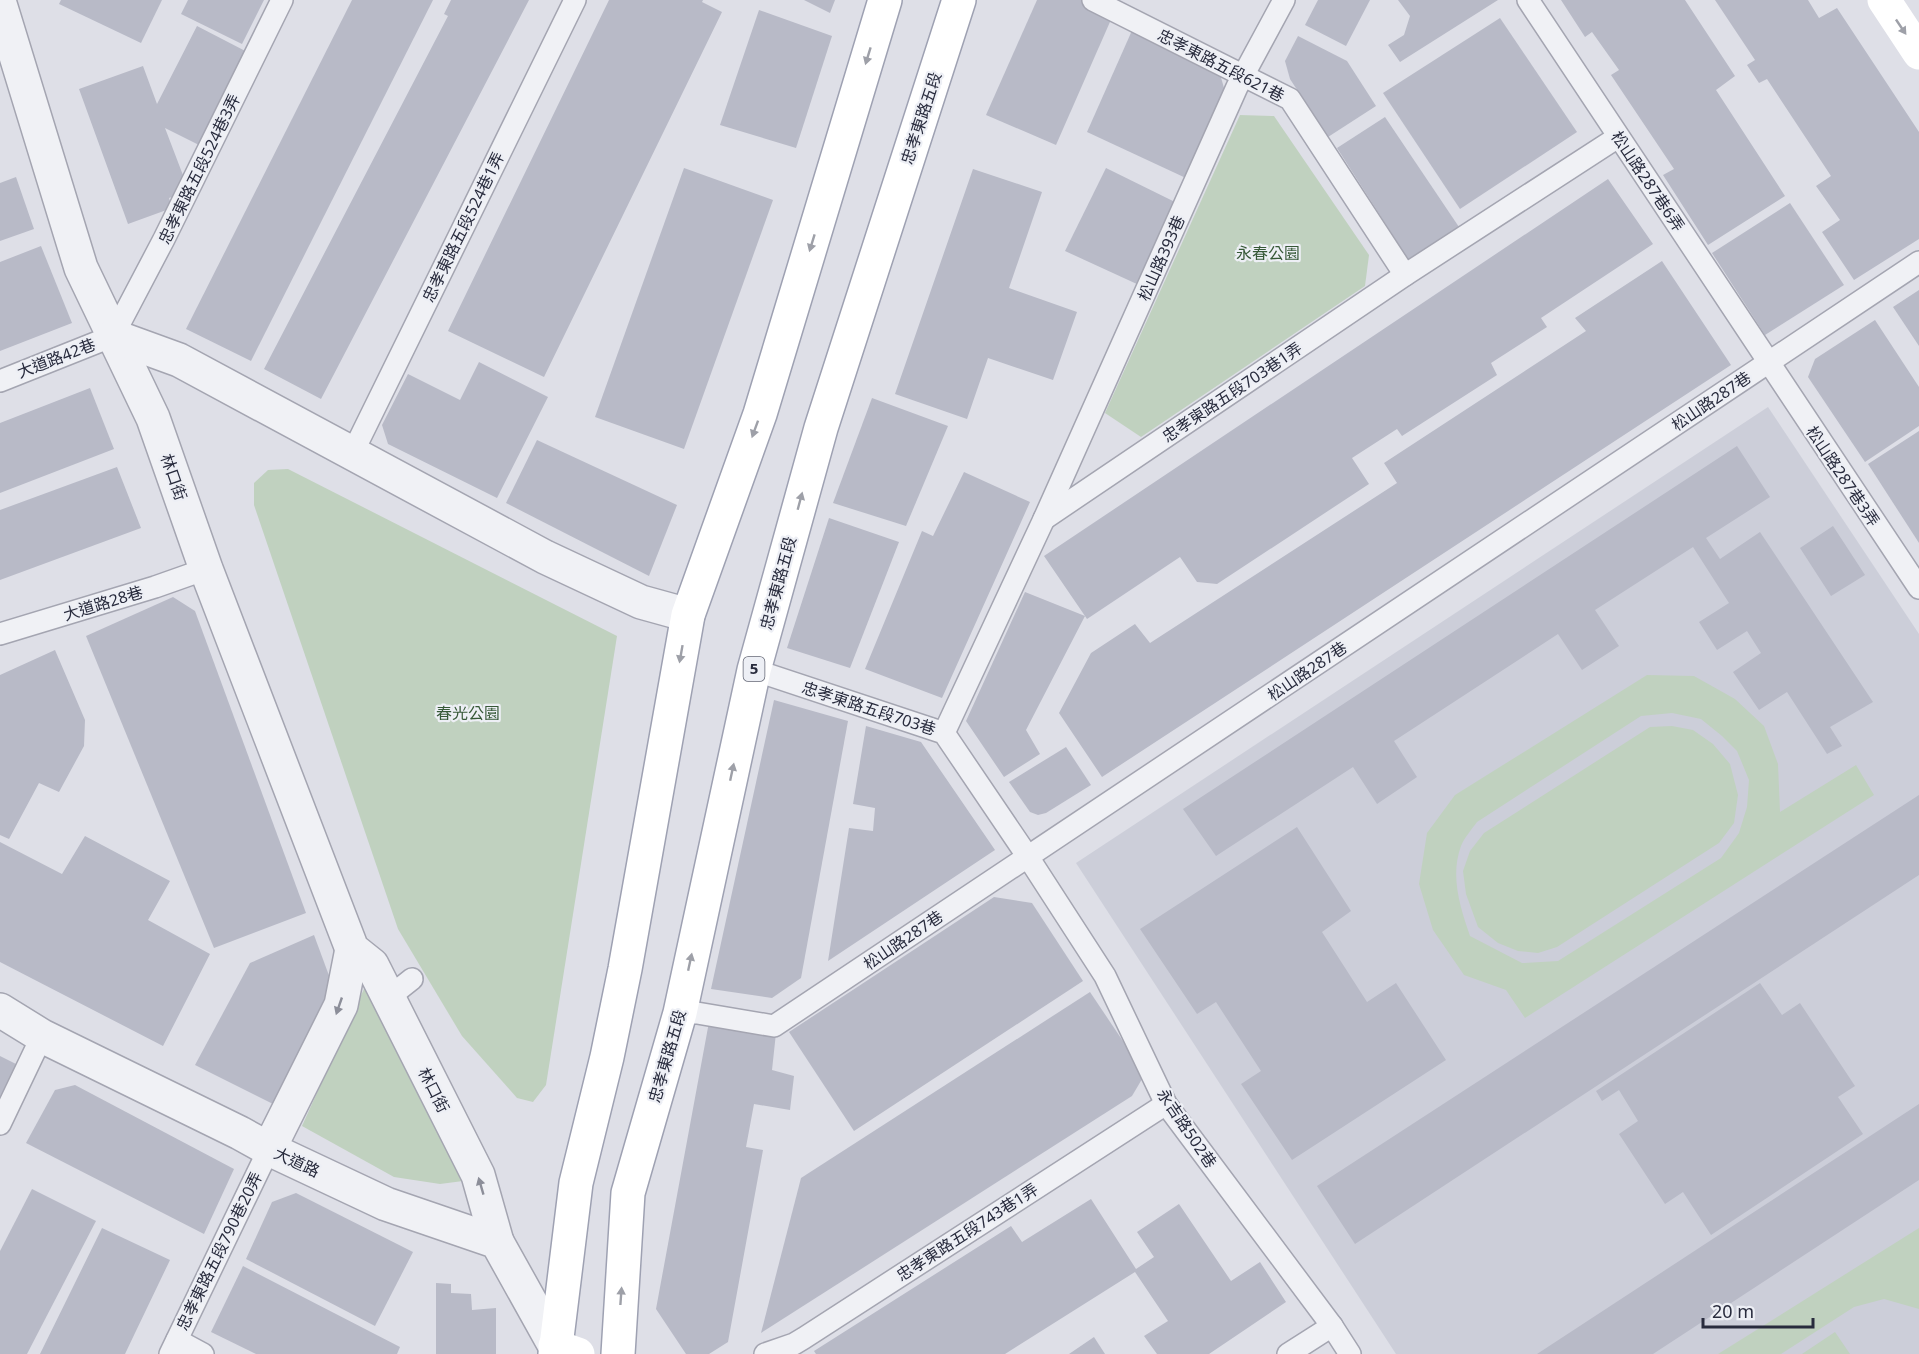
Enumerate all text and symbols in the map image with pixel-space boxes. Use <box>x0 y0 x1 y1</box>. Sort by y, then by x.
one-way arrow <box>1896 18 1907 35</box>
street label: 忠孝東路五段621巷 <box>1154 24 1288 106</box>
one-way arrow <box>863 47 872 65</box>
street label: 忠孝東路五段 <box>896 69 946 167</box>
street label: 忠孝東路五段524巷3弄 <box>153 90 245 248</box>
street label: 松山路287巷6弄 <box>1606 127 1690 235</box>
street label: 忠孝東路五段524巷1弄 <box>417 148 509 306</box>
street label: 松山路393巷 <box>1132 212 1190 304</box>
one-way arrow <box>807 234 816 252</box>
park label: 永春公園 <box>1236 242 1300 264</box>
street label: 大道路42巷 <box>14 333 98 383</box>
street label: 忠孝東路五段703巷1弄 <box>1158 337 1306 447</box>
street label: 松山路287巷 <box>1667 366 1755 436</box>
one-way arrow <box>749 420 759 438</box>
street label: 松山路287巷3弄 <box>1801 422 1885 530</box>
street label: 林口街 <box>156 451 192 503</box>
one-way arrow <box>796 492 806 510</box>
street label: 忠孝東路五段 <box>755 534 801 632</box>
street label: 大道路28巷 <box>60 580 146 626</box>
street label: 松山路287巷 <box>1263 636 1351 706</box>
one-way arrow <box>676 644 685 663</box>
road number: 5 <box>744 657 764 681</box>
street label: 忠孝東路五段703巷 <box>799 676 939 740</box>
park label: 春光公園 <box>436 702 500 724</box>
one-way arrow <box>727 762 737 781</box>
street label: 松山路287巷 <box>859 905 947 975</box>
one-way arrow <box>686 953 696 971</box>
one-way arrow <box>334 997 344 1015</box>
street label: 忠孝東路五段 <box>643 1007 691 1105</box>
street label: 林口街 <box>413 1064 455 1116</box>
street label: 永吉路502巷 <box>1152 1084 1222 1172</box>
street label: 大道路 <box>271 1142 323 1182</box>
street label: 忠孝東路五段790巷20弄 <box>171 1168 267 1334</box>
one-way arrow <box>476 1177 486 1195</box>
street label: 忠孝東路五段743巷1弄 <box>892 1178 1042 1286</box>
one-way arrow <box>617 1286 626 1305</box>
scale bar <box>1703 1291 1812 1329</box>
text: 20 m <box>1712 1299 1754 1323</box>

